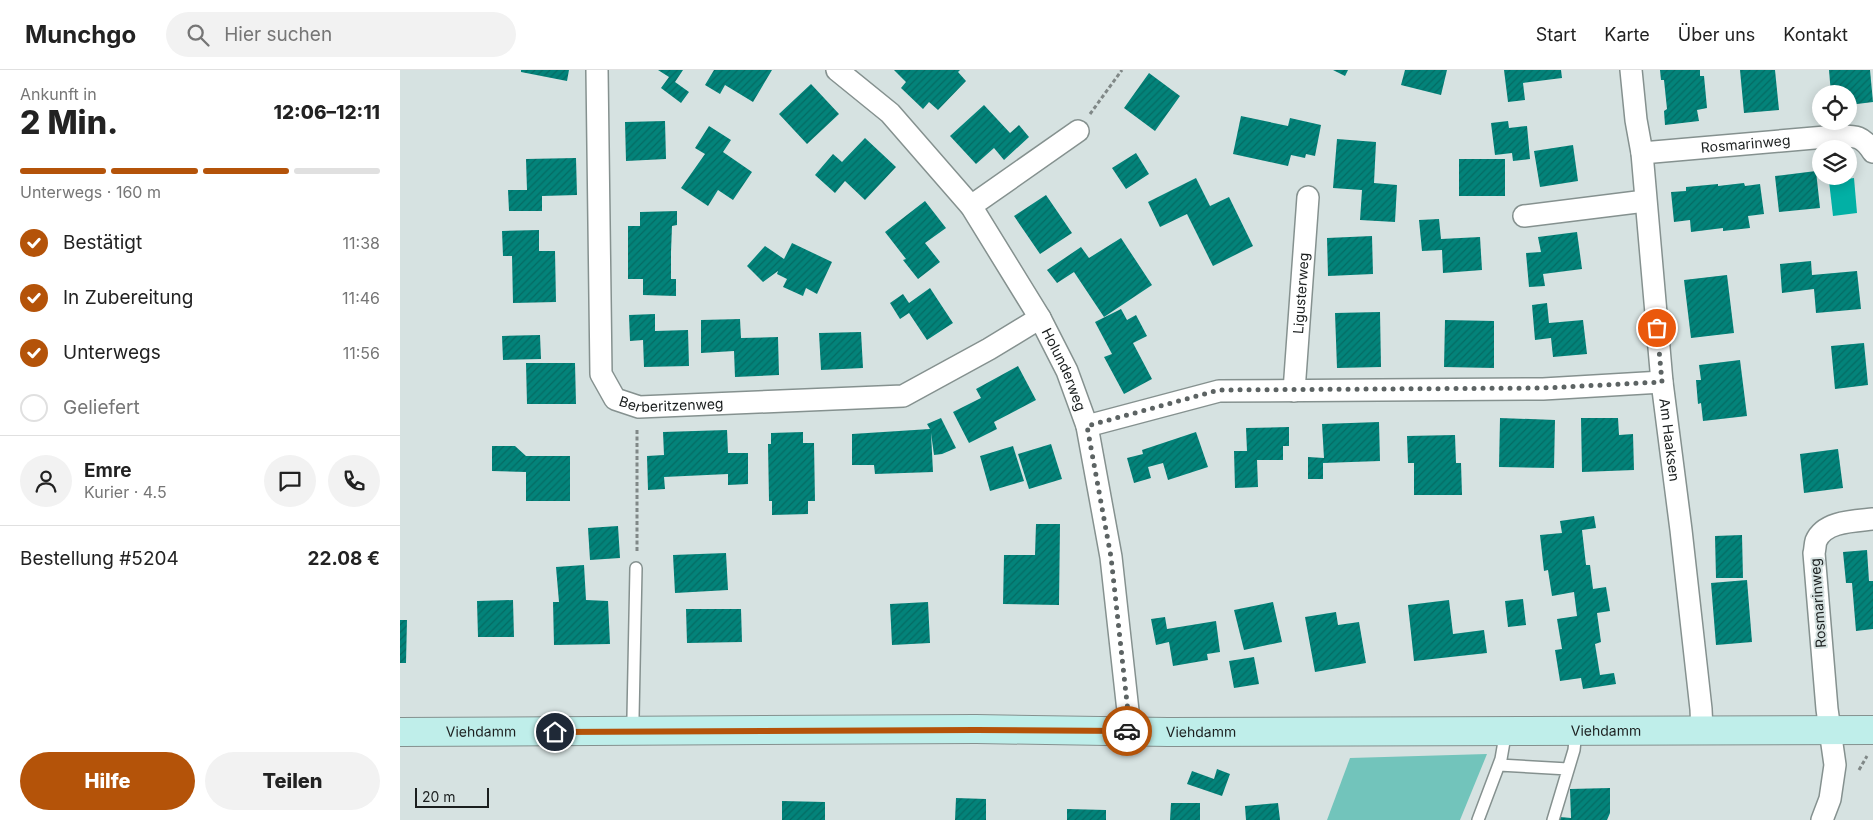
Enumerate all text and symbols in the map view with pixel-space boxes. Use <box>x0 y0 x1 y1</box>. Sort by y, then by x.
search box <box>166 12 516 57</box>
text: Munchgo <box>25 20 136 49</box>
icon: search <box>184 21 212 49</box>
text: Hier suchen <box>224 23 332 46</box>
text: Start <box>1536 24 1576 45</box>
text: Karte <box>1604 24 1650 45</box>
text: Über uns <box>1678 24 1755 45</box>
text: Kontakt <box>1783 24 1848 45</box>
text: Ankunft in <box>20 84 97 104</box>
map controls <box>1812 85 1857 185</box>
button: locate <box>1812 85 1857 130</box>
text: 12:06–12:11 <box>274 101 380 124</box>
text: 2 Min. <box>20 103 118 142</box>
street label: Rosmarinweg <box>1700 131 1791 156</box>
button: layers <box>1812 140 1857 185</box>
text: Unterwegs · 160 m <box>20 182 161 202</box>
icon: check <box>20 229 48 257</box>
text: Bestätigt <box>63 231 142 254</box>
text: 11:38 <box>343 233 380 253</box>
street label: Ligusterweg <box>1289 252 1312 335</box>
icon: check <box>20 284 48 312</box>
text: In Zubereitung <box>63 286 193 309</box>
text: 11:46 <box>342 288 380 308</box>
pin <box>1636 307 1678 349</box>
icon: bag <box>1643 314 1671 342</box>
street label: Holunderweg <box>1039 325 1090 413</box>
icon: check <box>20 339 48 367</box>
text: Unterwegs <box>63 341 161 364</box>
text: 11:56 <box>343 343 380 363</box>
street label: Berberitzenweg <box>617 392 724 415</box>
text: Geliefert <box>63 396 140 419</box>
street label: Am Haaksen <box>1656 397 1684 482</box>
button: person <box>20 455 72 507</box>
button: chat <box>264 455 316 507</box>
button: phone <box>328 455 380 507</box>
text: Emre <box>84 459 131 482</box>
text: Kurier · 4.5 <box>84 482 167 502</box>
text: Bestellung #5204 <box>20 547 179 570</box>
text: 22.08 € <box>308 547 380 570</box>
street label: Rosmarinweg <box>1806 558 1829 648</box>
courier <box>1102 706 1152 756</box>
pin <box>534 711 576 753</box>
icon: car <box>1113 717 1141 745</box>
icon: home <box>541 718 569 746</box>
street label: Viehdamm <box>446 722 516 740</box>
street label: Viehdamm <box>1571 722 1641 739</box>
street label: Viehdamm <box>1166 723 1236 740</box>
button: Hilfe <box>20 752 195 810</box>
button: Teilen <box>205 752 380 810</box>
scale bar <box>415 785 489 808</box>
text: 20 m <box>422 788 456 805</box>

